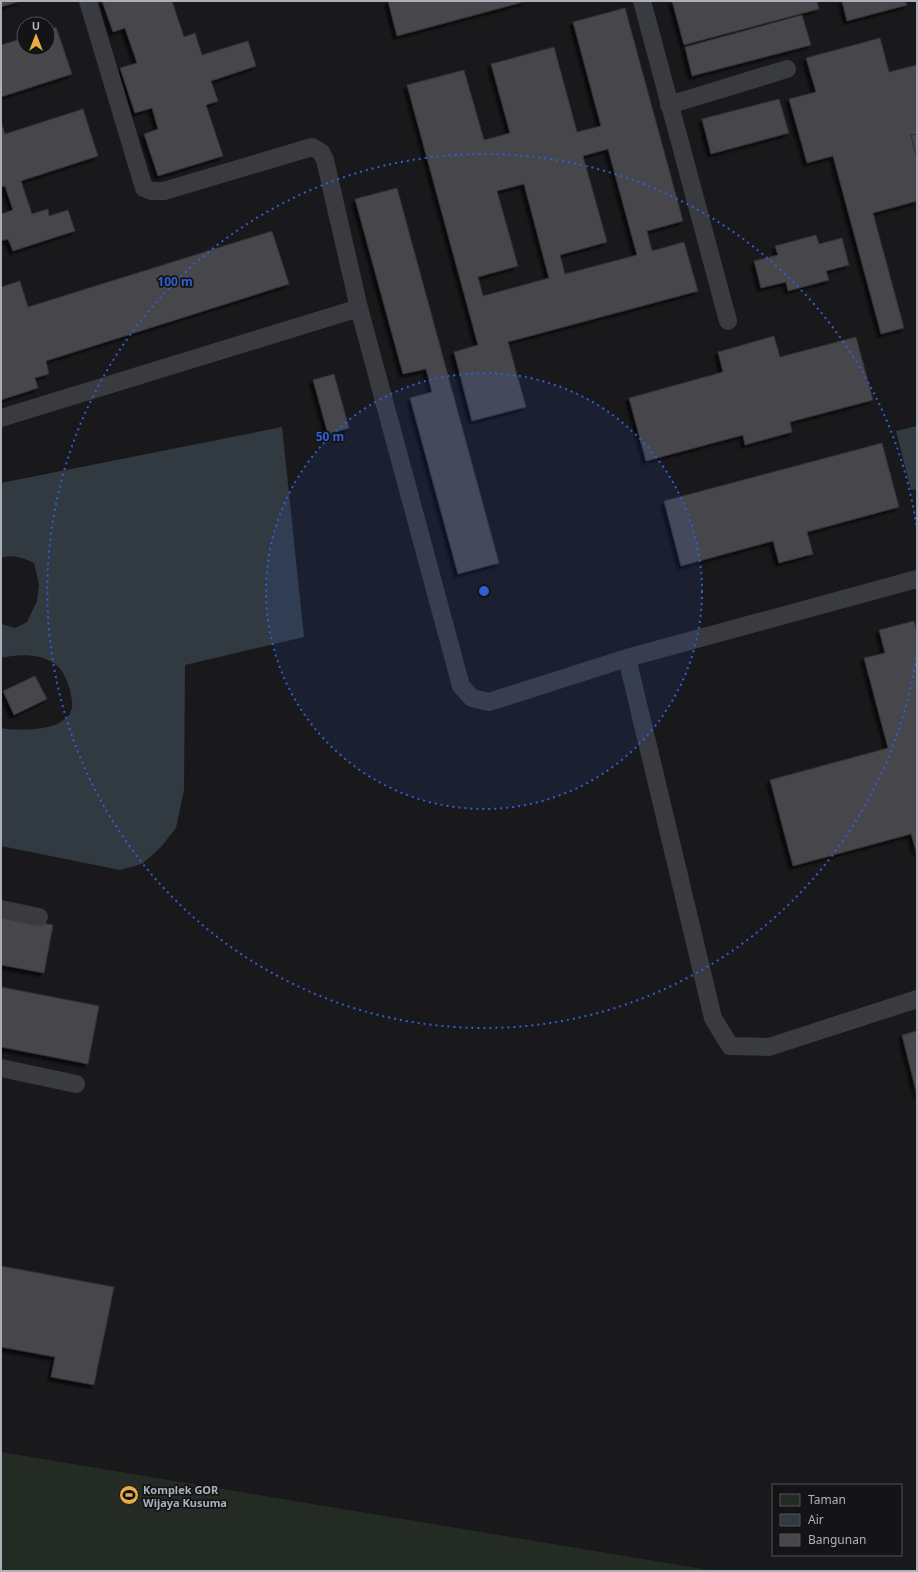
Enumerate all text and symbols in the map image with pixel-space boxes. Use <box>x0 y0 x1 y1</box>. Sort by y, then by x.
north arrow <box>16 16 56 56</box>
text: U <box>32 18 40 33</box>
text: 100 m <box>157 273 193 290</box>
text: 50 m <box>316 428 344 445</box>
centre of rings <box>477 584 491 598</box>
place label: Komplek GOR Wijaya Kusuma <box>143 1482 227 1510</box>
sports icon: Komplek GOR Wijaya Kusuma <box>118 1484 140 1506</box>
legend <box>772 1484 902 1556</box>
text: Taman <box>808 1491 846 1508</box>
text: Air <box>808 1511 824 1528</box>
text: Bangunan <box>808 1531 866 1548</box>

